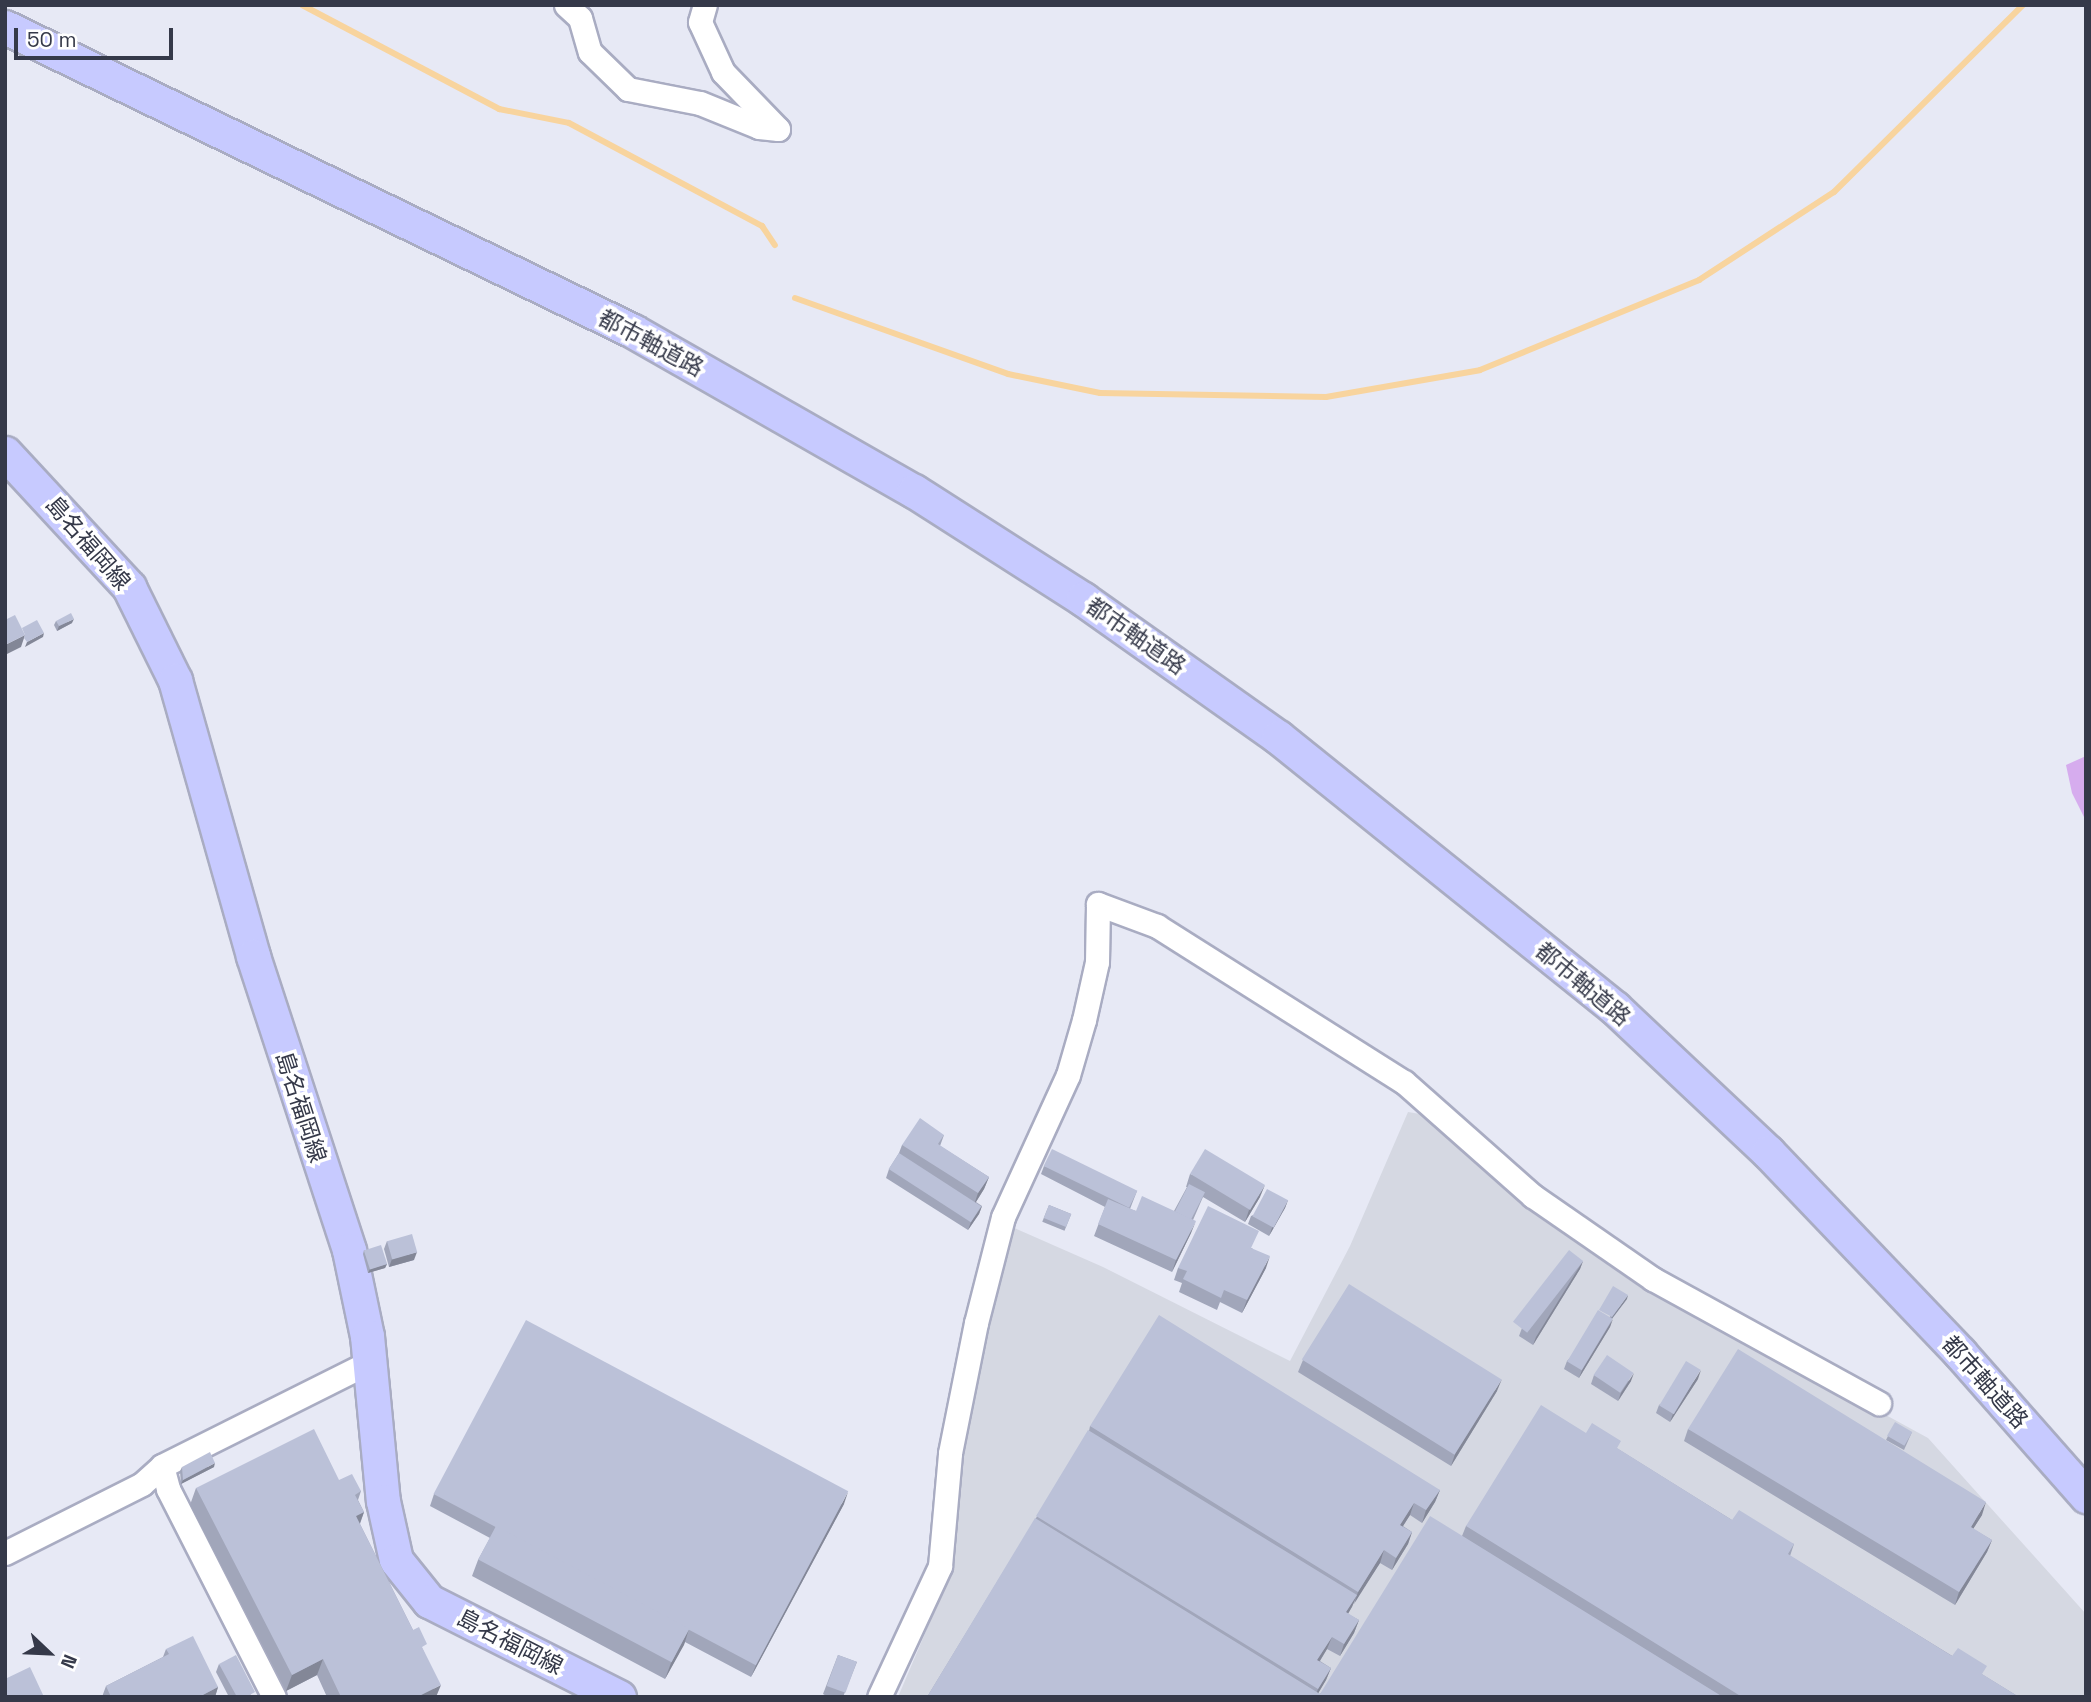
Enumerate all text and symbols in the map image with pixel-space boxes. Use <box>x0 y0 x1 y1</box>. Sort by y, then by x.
scale bar <box>18 14 177 58</box>
text: 50 m <box>27 26 77 53</box>
street label: 都市軸道路 <box>594 304 708 382</box>
street label: 島名福岡線 <box>40 491 136 595</box>
street label: 都市軸道路 <box>1081 592 1191 680</box>
street label: 都市軸道路 <box>1530 936 1636 1032</box>
street label: 島名福岡線 <box>270 1048 332 1166</box>
street label: 都市軸道路 <box>1936 1330 2034 1434</box>
street label: 島名福岡線 <box>453 1604 567 1680</box>
north arrow <box>14 1618 84 1688</box>
text: N <box>55 1651 83 1672</box>

